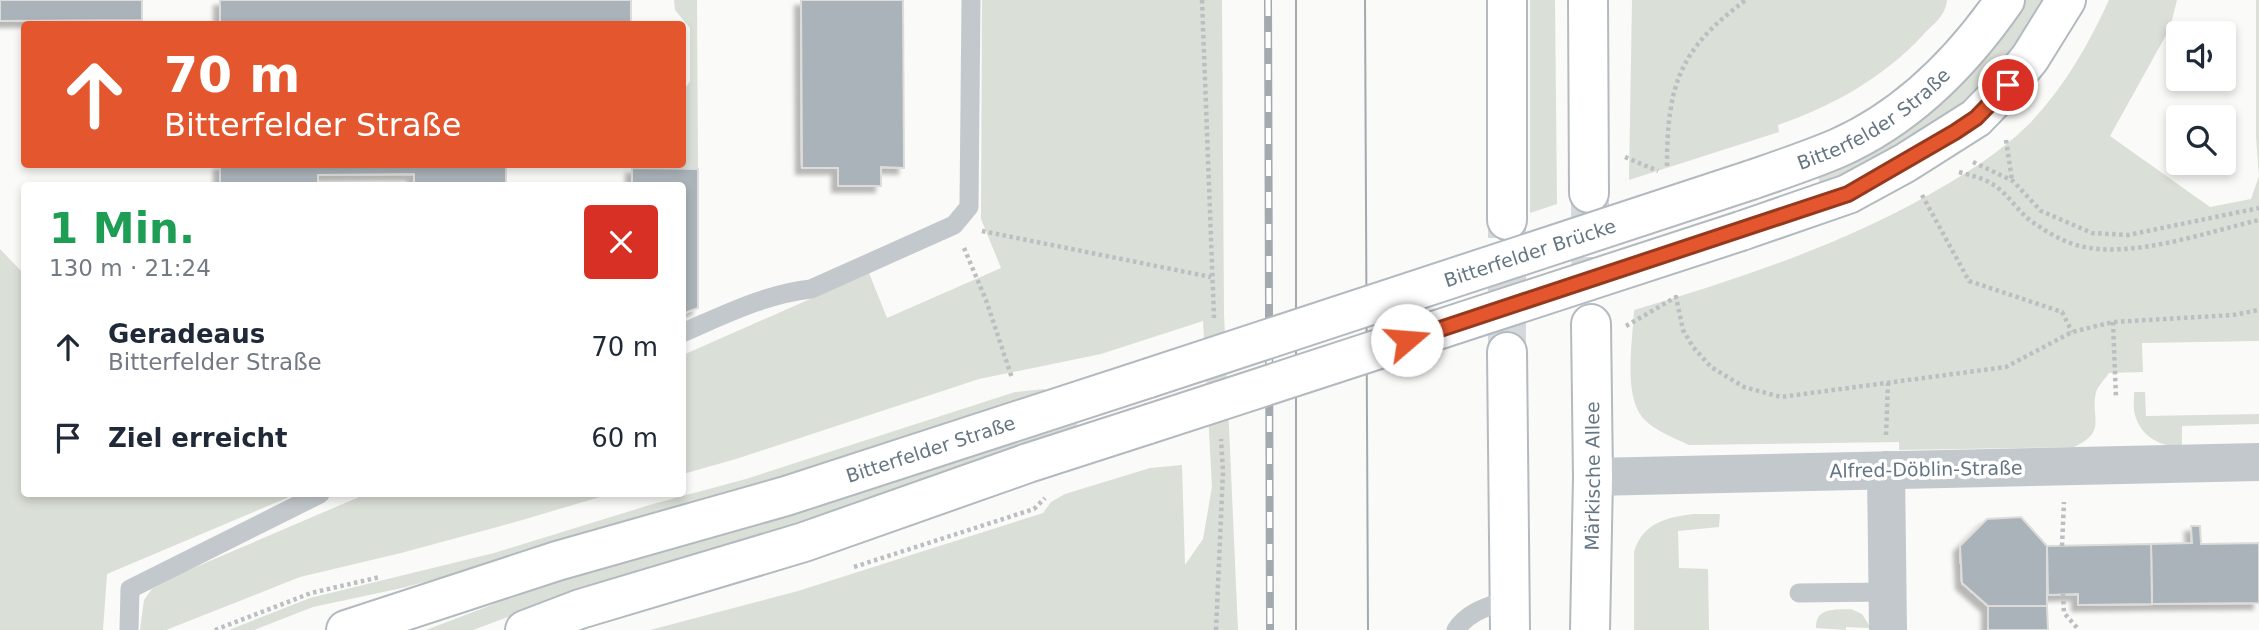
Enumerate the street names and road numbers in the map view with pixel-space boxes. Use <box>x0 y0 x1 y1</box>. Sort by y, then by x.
street label: Bitterfelder Straße <box>1794 63 1954 174</box>
street label: Bitterfelder Brücke <box>1441 214 1619 291</box>
street label: Märkische Allee <box>1581 401 1604 551</box>
street label: Bitterfelder Straße <box>843 411 1018 487</box>
street label: Alfred-Döblin-Straße <box>1829 456 2023 482</box>

